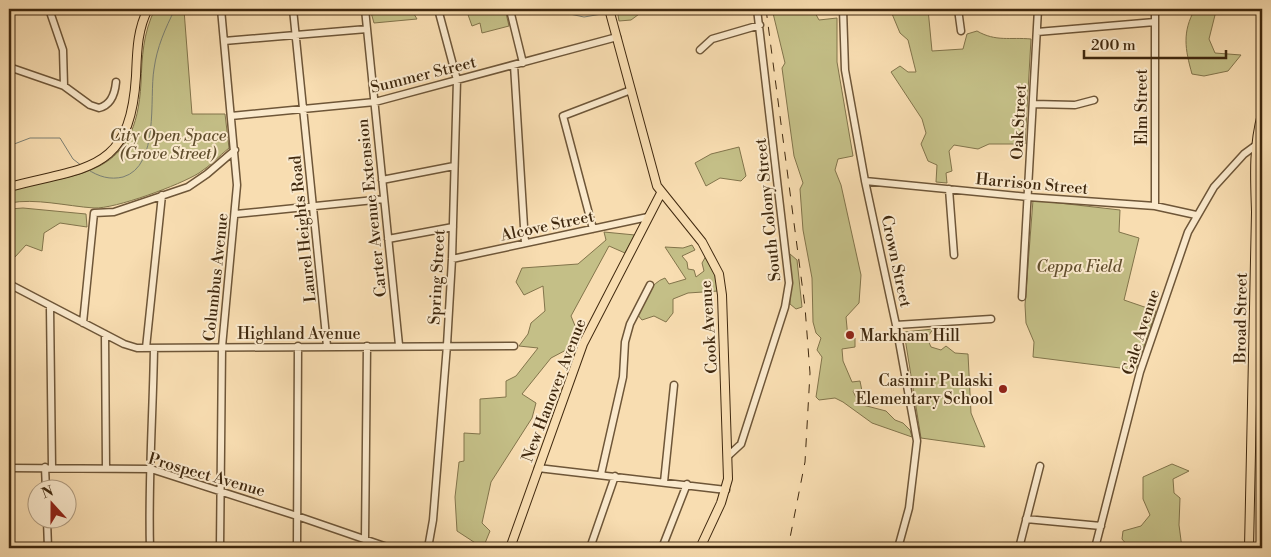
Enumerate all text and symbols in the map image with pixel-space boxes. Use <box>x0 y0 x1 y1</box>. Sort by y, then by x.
scale bar <box>1084 28 1226 60</box>
text: 200 m <box>1091 36 1136 55</box>
street label: Summer Street <box>368 52 478 98</box>
street label: Elm Street <box>1132 68 1152 145</box>
street label: Oak Street <box>1007 83 1031 160</box>
street label: Carter Avenue Extension <box>353 117 391 298</box>
park label: City Open Space (Grove Street) <box>110 126 227 164</box>
street label: South Colony Street <box>751 137 785 282</box>
street label: Laurel Heights Road <box>285 154 321 303</box>
street label: Harrison Street <box>975 169 1089 199</box>
street label: Alcove Street <box>498 206 596 246</box>
street label: Columbus Avenue <box>199 212 233 342</box>
street label: Crown Street <box>876 213 916 309</box>
street label: Spring Street <box>425 229 450 325</box>
park label: Ceppa Field <box>1036 257 1123 277</box>
street label: Broad Street <box>1230 272 1252 365</box>
street label: Cook Avenue <box>696 280 722 374</box>
street label: Gale Avenue <box>1118 287 1164 378</box>
street label: New Hanover Avenue <box>517 316 590 465</box>
street label: Highland Avenue <box>237 324 361 344</box>
place label: Markham Hill <box>860 326 960 346</box>
marker: Markham Hill <box>844 329 856 341</box>
place label: Casimir Pulaski Elementary School <box>856 371 993 409</box>
marker: Casimir Pulaski Elementary School <box>997 383 1009 395</box>
street label: Prospect Avenue <box>146 449 268 501</box>
north arrow <box>28 480 78 530</box>
text: N <box>39 482 56 503</box>

